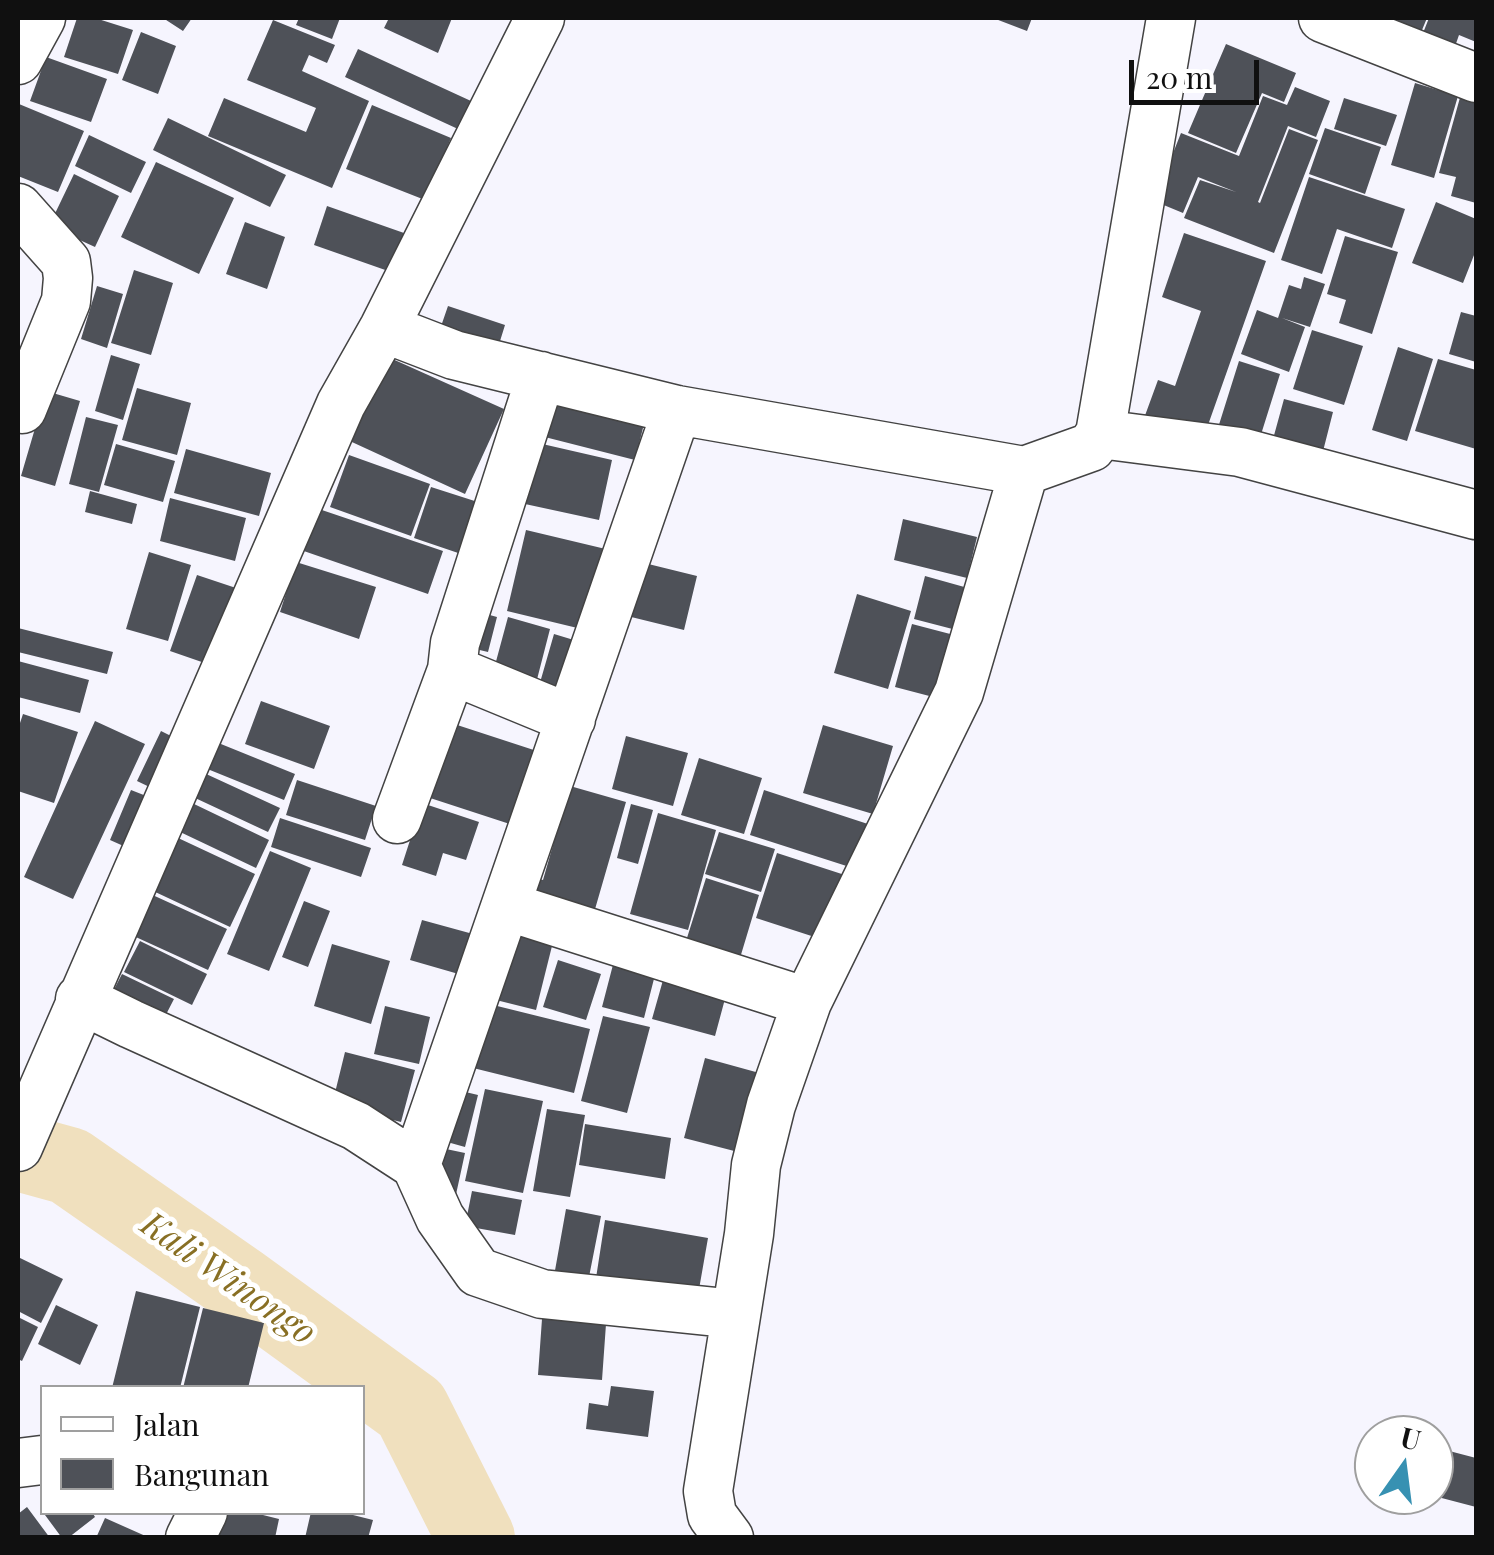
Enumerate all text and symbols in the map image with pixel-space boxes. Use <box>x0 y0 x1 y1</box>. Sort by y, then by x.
scale bar <box>1134 40 1264 102</box>
text: 20 m <box>1146 57 1212 97</box>
water label: Kali Winongo <box>133 1204 323 1354</box>
legend <box>40 1385 365 1515</box>
text: Jalan <box>134 1404 200 1444</box>
north arrow <box>1354 1415 1454 1515</box>
text: U <box>1397 1417 1425 1458</box>
text: Bangunan <box>134 1454 269 1494</box>

